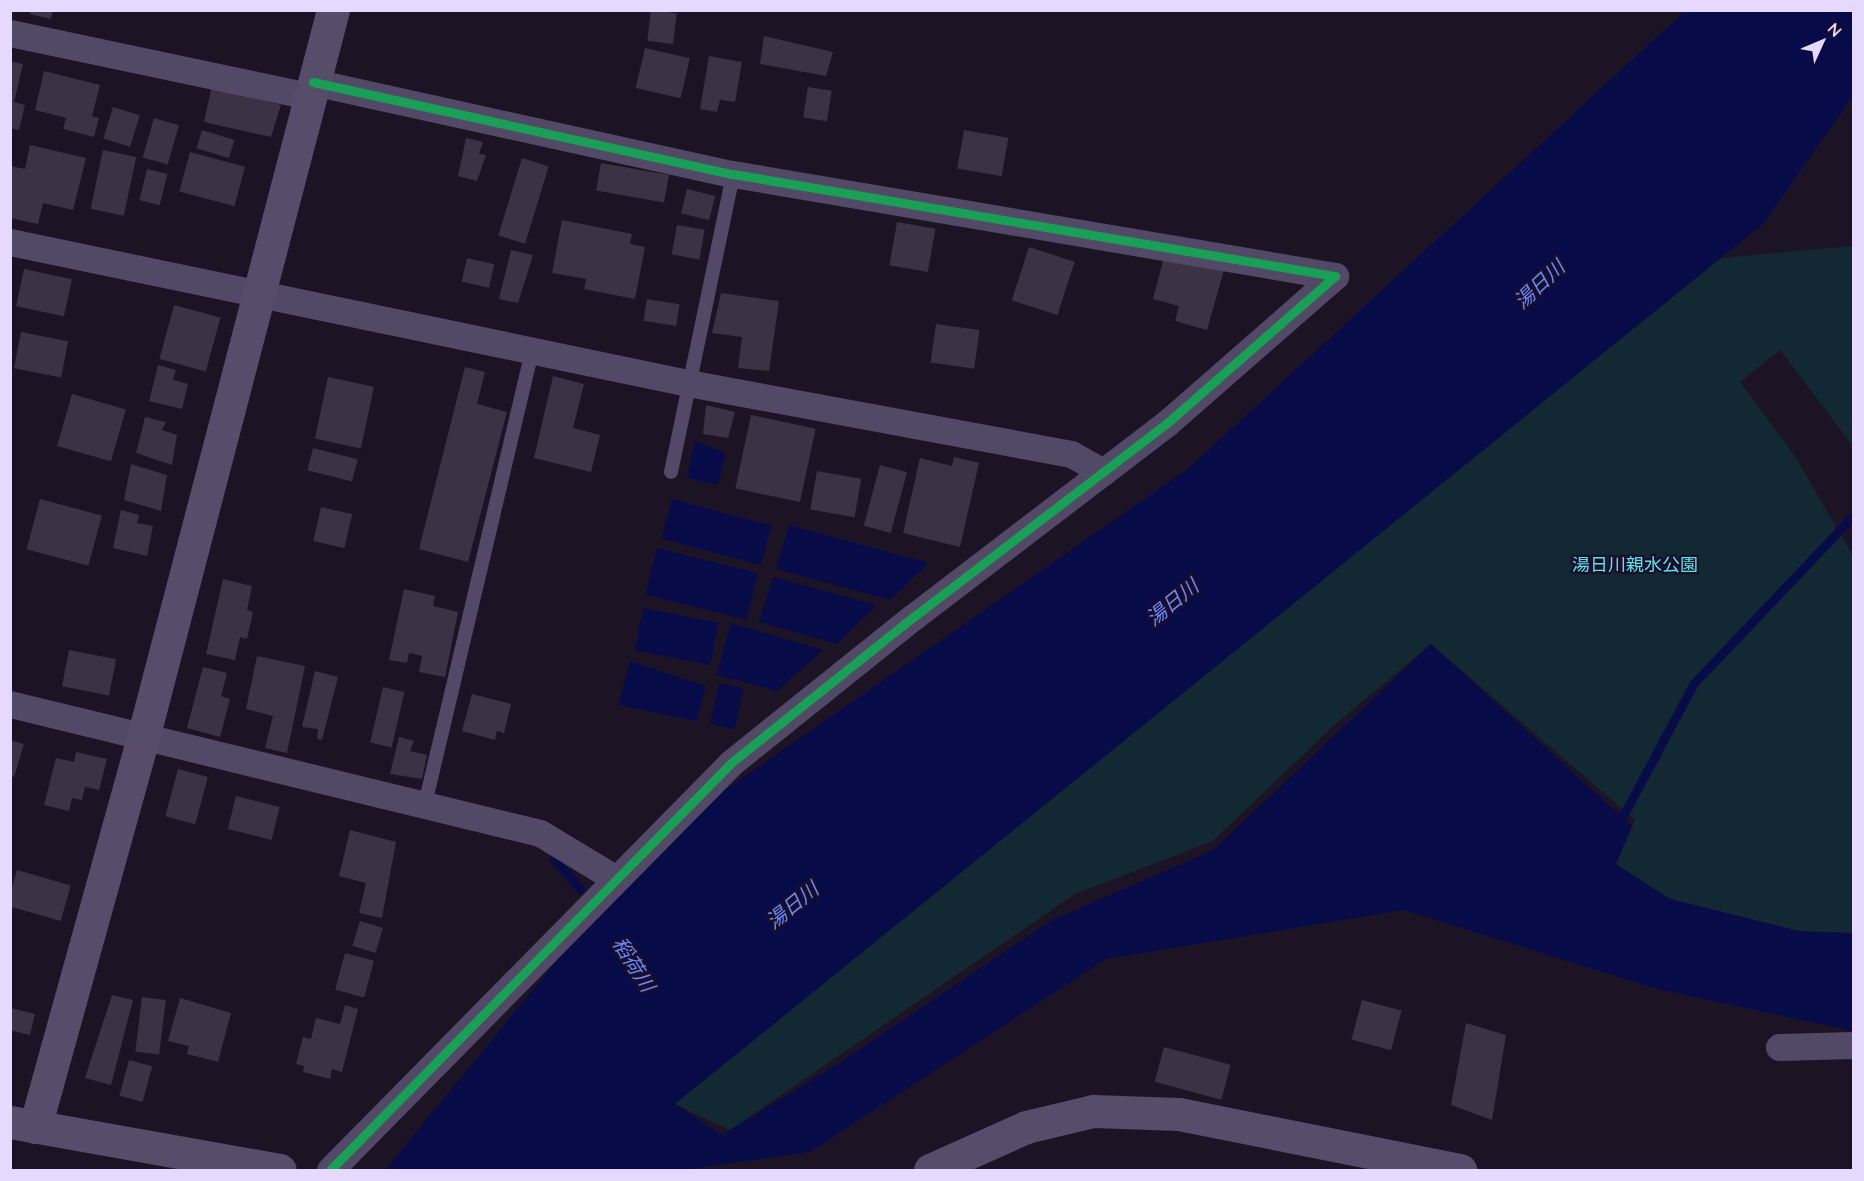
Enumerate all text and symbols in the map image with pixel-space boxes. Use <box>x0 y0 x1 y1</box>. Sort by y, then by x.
north arrow <box>1792 12 1852 72</box>
text: N <box>1824 18 1846 41</box>
water label: 湯日川 <box>1509 255 1569 313</box>
park label: 湯日川親水公園 <box>1572 554 1698 576</box>
water label: 湯日川 <box>1141 574 1203 630</box>
water label: 湯日川 <box>761 877 823 933</box>
water label: 稻荷川 <box>608 932 660 996</box>

